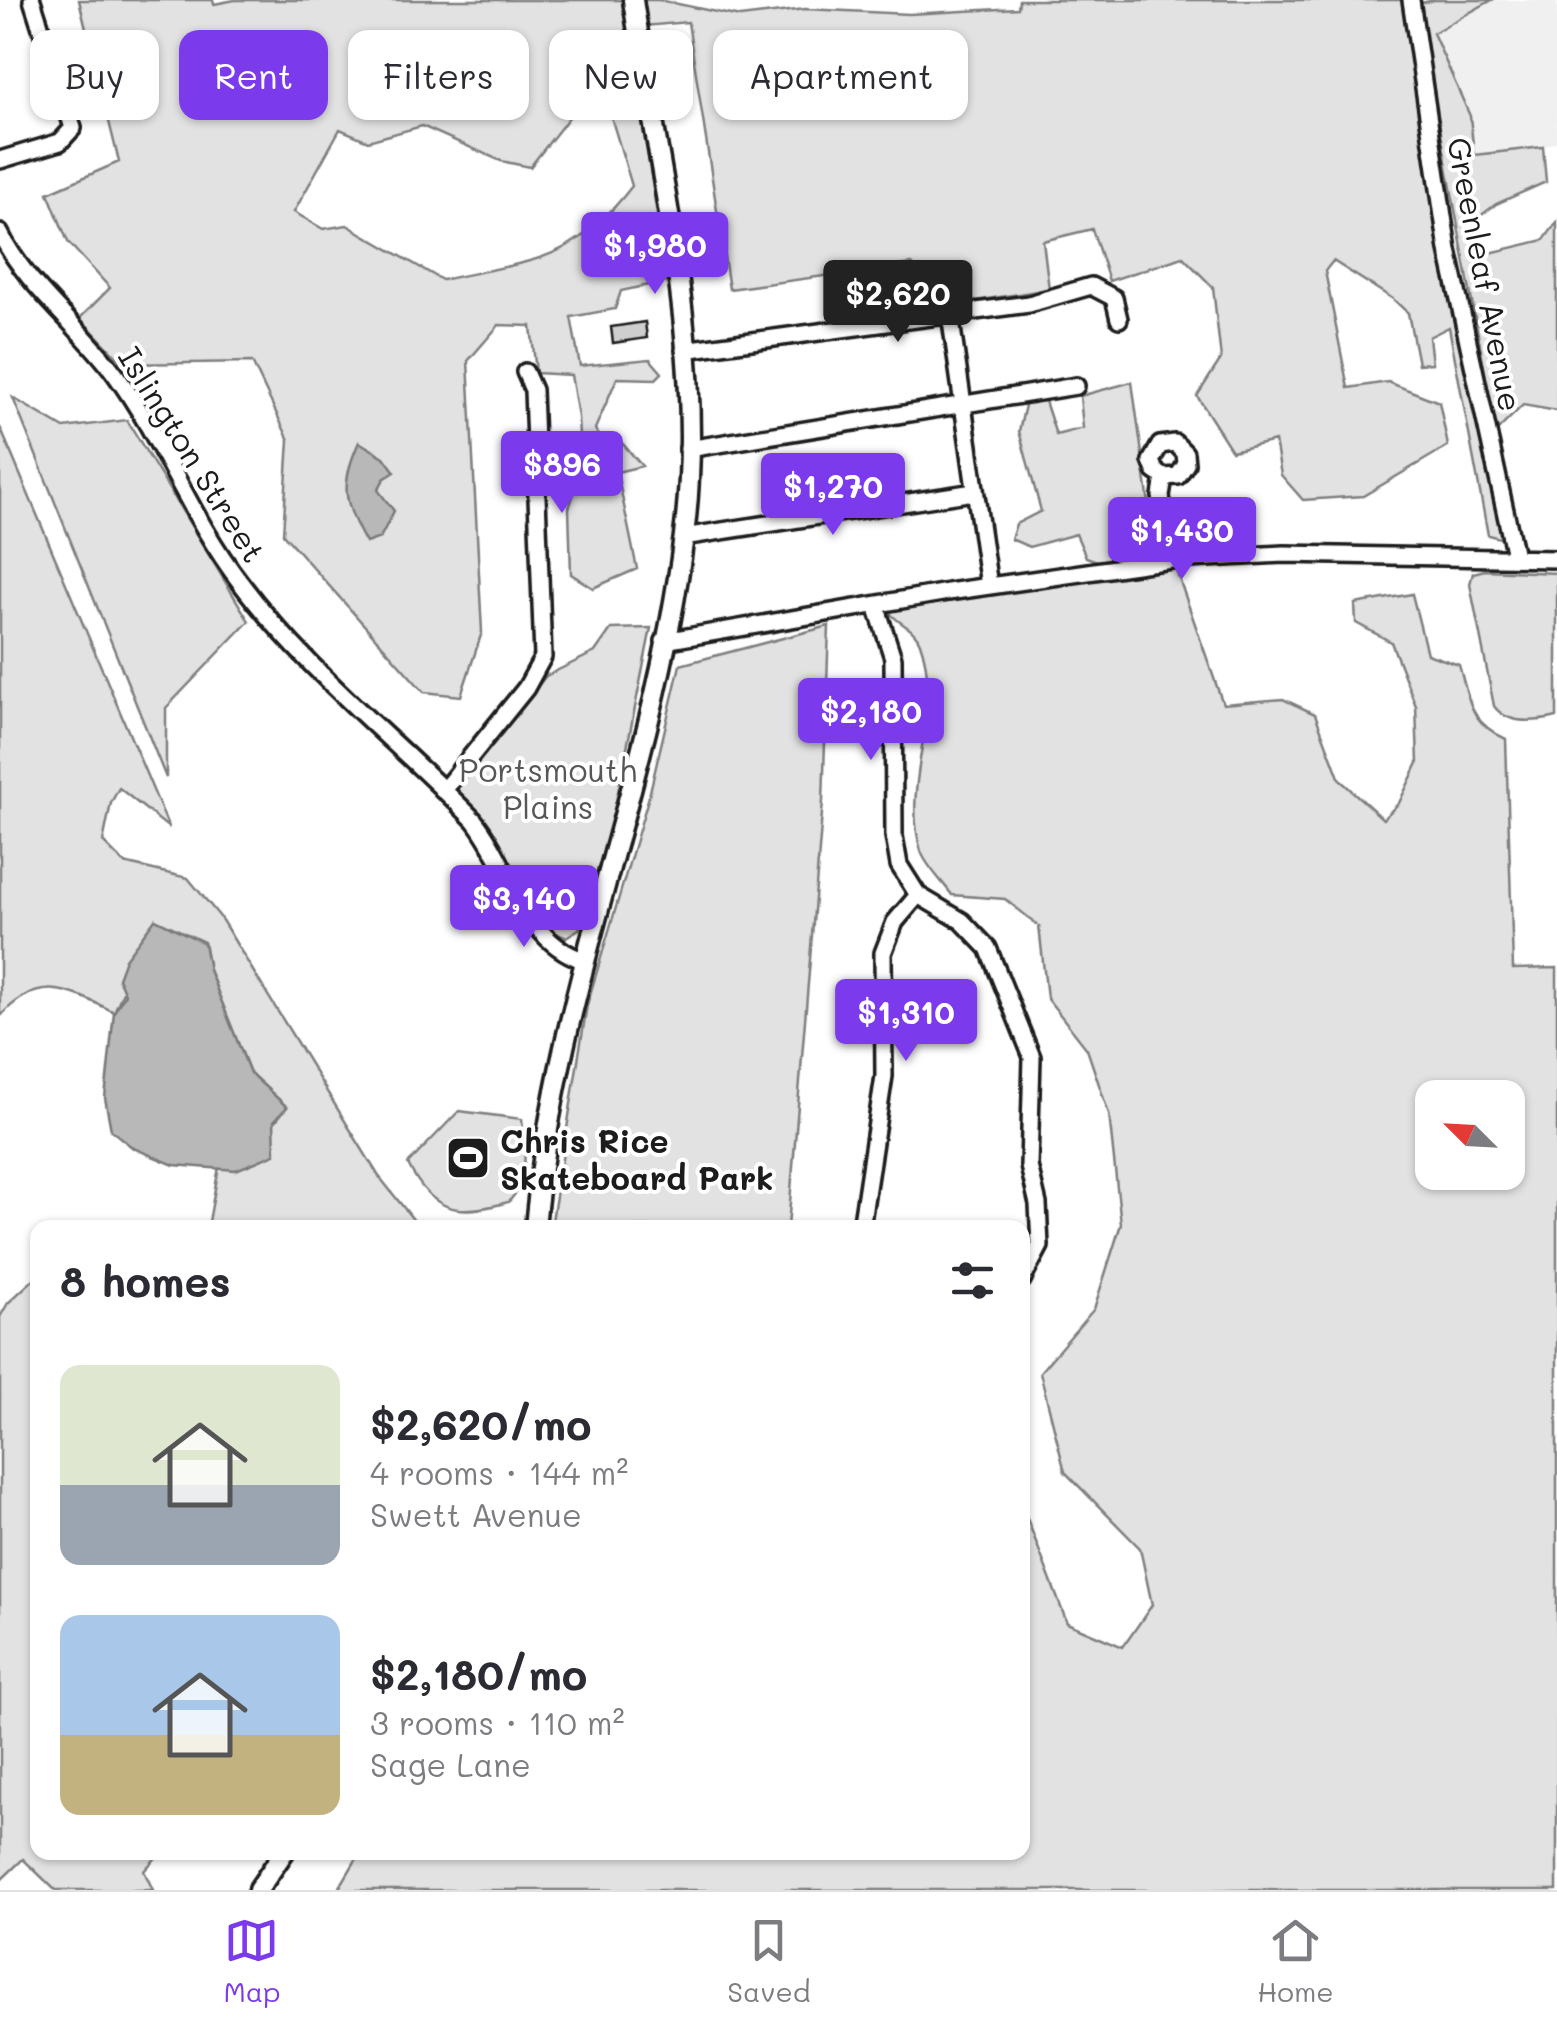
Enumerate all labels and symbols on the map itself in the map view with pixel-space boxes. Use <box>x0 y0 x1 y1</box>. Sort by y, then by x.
street label: Greenleaf Avenue <box>1439 133 1533 415</box>
pin: $1,980 <box>574 212 736 297</box>
pin: $2,620 <box>817 260 979 345</box>
street label: Islington Street <box>110 338 276 570</box>
pin: $896 <box>503 431 621 516</box>
pin: $1,270 <box>752 453 914 538</box>
pin: $1,430 <box>1101 497 1263 582</box>
pin: $2,180 <box>790 678 952 763</box>
park label: Portsmouth Plains <box>459 748 637 827</box>
pin: $3,140 <box>443 865 605 950</box>
pin: $1,310 <box>825 979 987 1064</box>
north arrow <box>1415 1080 1525 1190</box>
place label: Chris Rice Skateboard Park <box>500 1119 774 1198</box>
sports icon: Chris Rice Skateboard Park <box>445 1135 491 1181</box>

